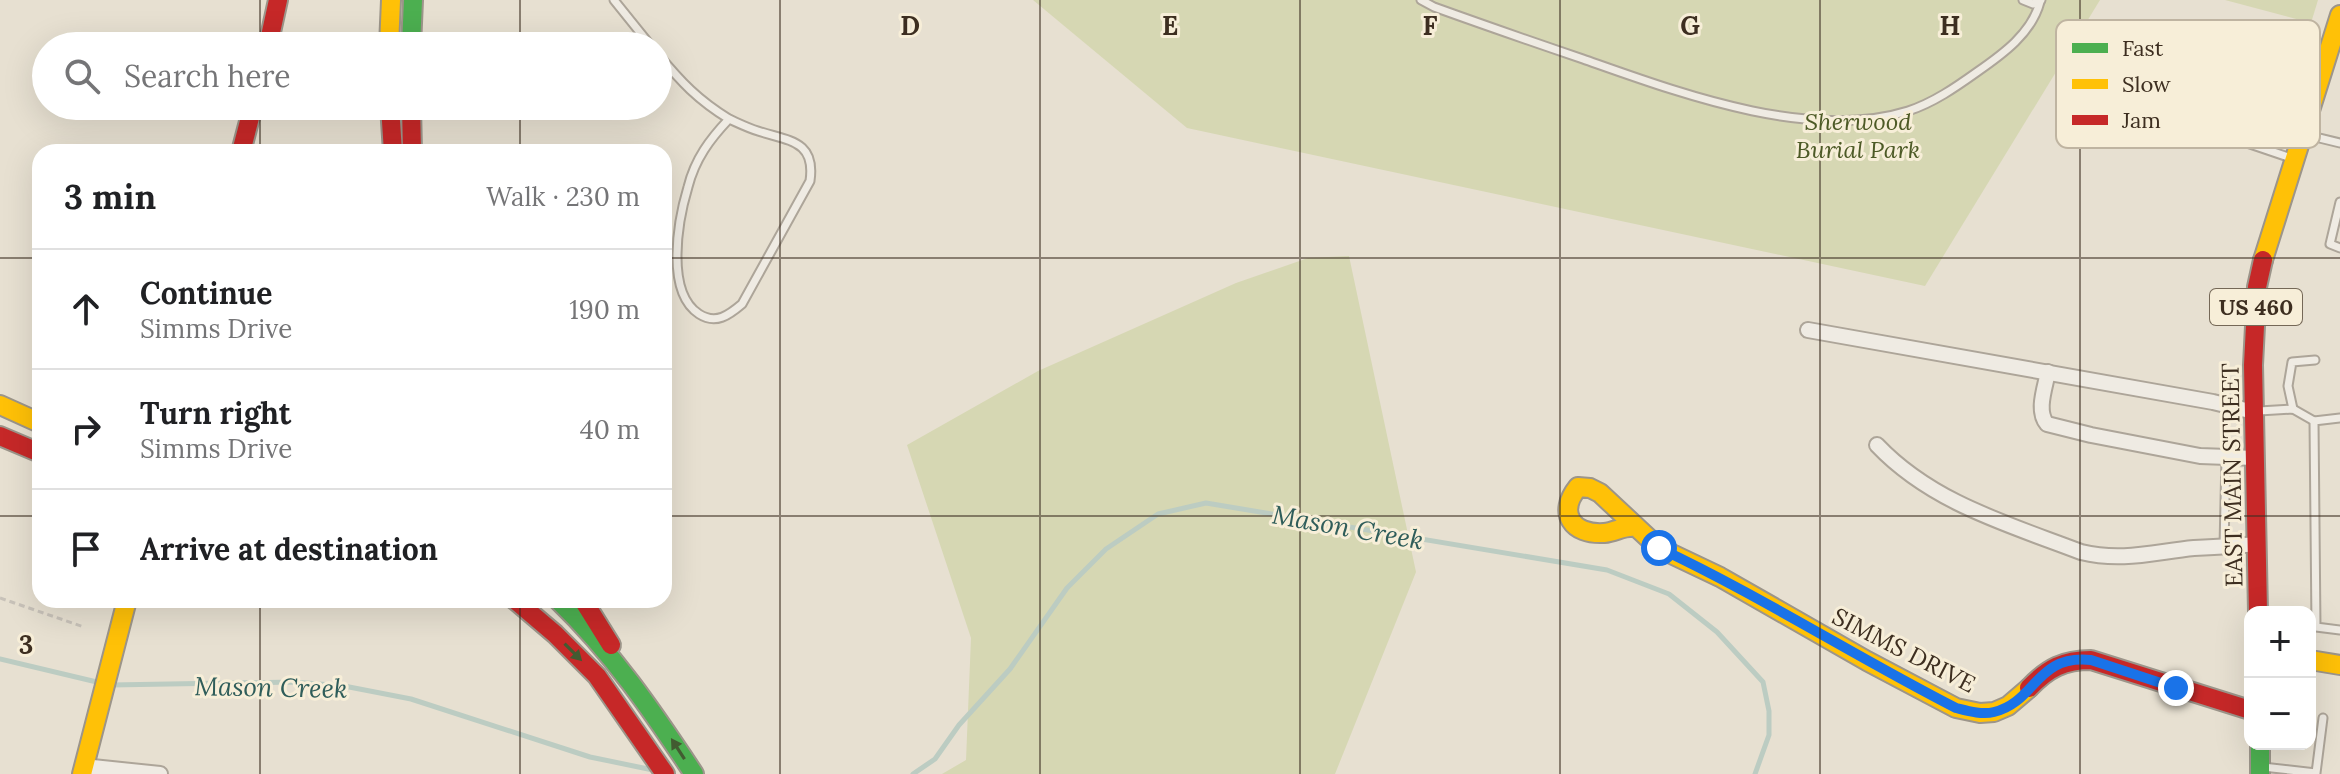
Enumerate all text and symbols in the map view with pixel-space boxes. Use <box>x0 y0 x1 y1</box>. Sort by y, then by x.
text: D <box>900 9 920 42</box>
text: E <box>1162 9 1178 42</box>
text: F <box>1423 9 1438 42</box>
text: G <box>1680 9 1700 42</box>
text: H <box>1940 9 1960 42</box>
legend <box>2056 20 2320 148</box>
search box <box>32 32 672 120</box>
text: Fast <box>2122 34 2164 62</box>
icon: search <box>60 54 104 98</box>
text: Search here <box>124 57 291 95</box>
text: Slow <box>2122 70 2171 98</box>
park label: Sherwood Burial Park <box>1796 106 1920 165</box>
text: Jam <box>2121 106 2161 134</box>
text: 3 min <box>64 175 156 218</box>
text: Walk · 230 m <box>486 180 640 213</box>
text: Continue <box>140 274 272 312</box>
icon: ahead <box>64 287 108 331</box>
road number: US 460 <box>2210 289 2302 325</box>
text: 190 m <box>569 293 640 326</box>
text: Simms Drive <box>140 312 292 345</box>
street label: EAST MAIN STREET <box>2215 363 2249 587</box>
text: Turn right <box>140 394 291 432</box>
icon: right <box>64 407 108 451</box>
text: 40 m <box>580 413 640 446</box>
text: Simms Drive <box>140 432 292 465</box>
water label: Mason Creek <box>1270 497 1426 557</box>
icon: arrive <box>64 527 108 571</box>
text: Arrive at destination <box>140 530 438 568</box>
route start <box>1641 530 1677 566</box>
street label: SIMMS DRIVE <box>1827 601 1981 699</box>
map controls <box>2244 606 2316 750</box>
button: + <box>2244 606 2316 678</box>
text: 3 <box>19 628 33 661</box>
one-way arrow <box>563 642 582 661</box>
water label: Mason Creek <box>194 669 348 705</box>
route end <box>2158 670 2194 706</box>
button: − <box>2244 678 2316 750</box>
one-way arrow <box>671 738 685 760</box>

